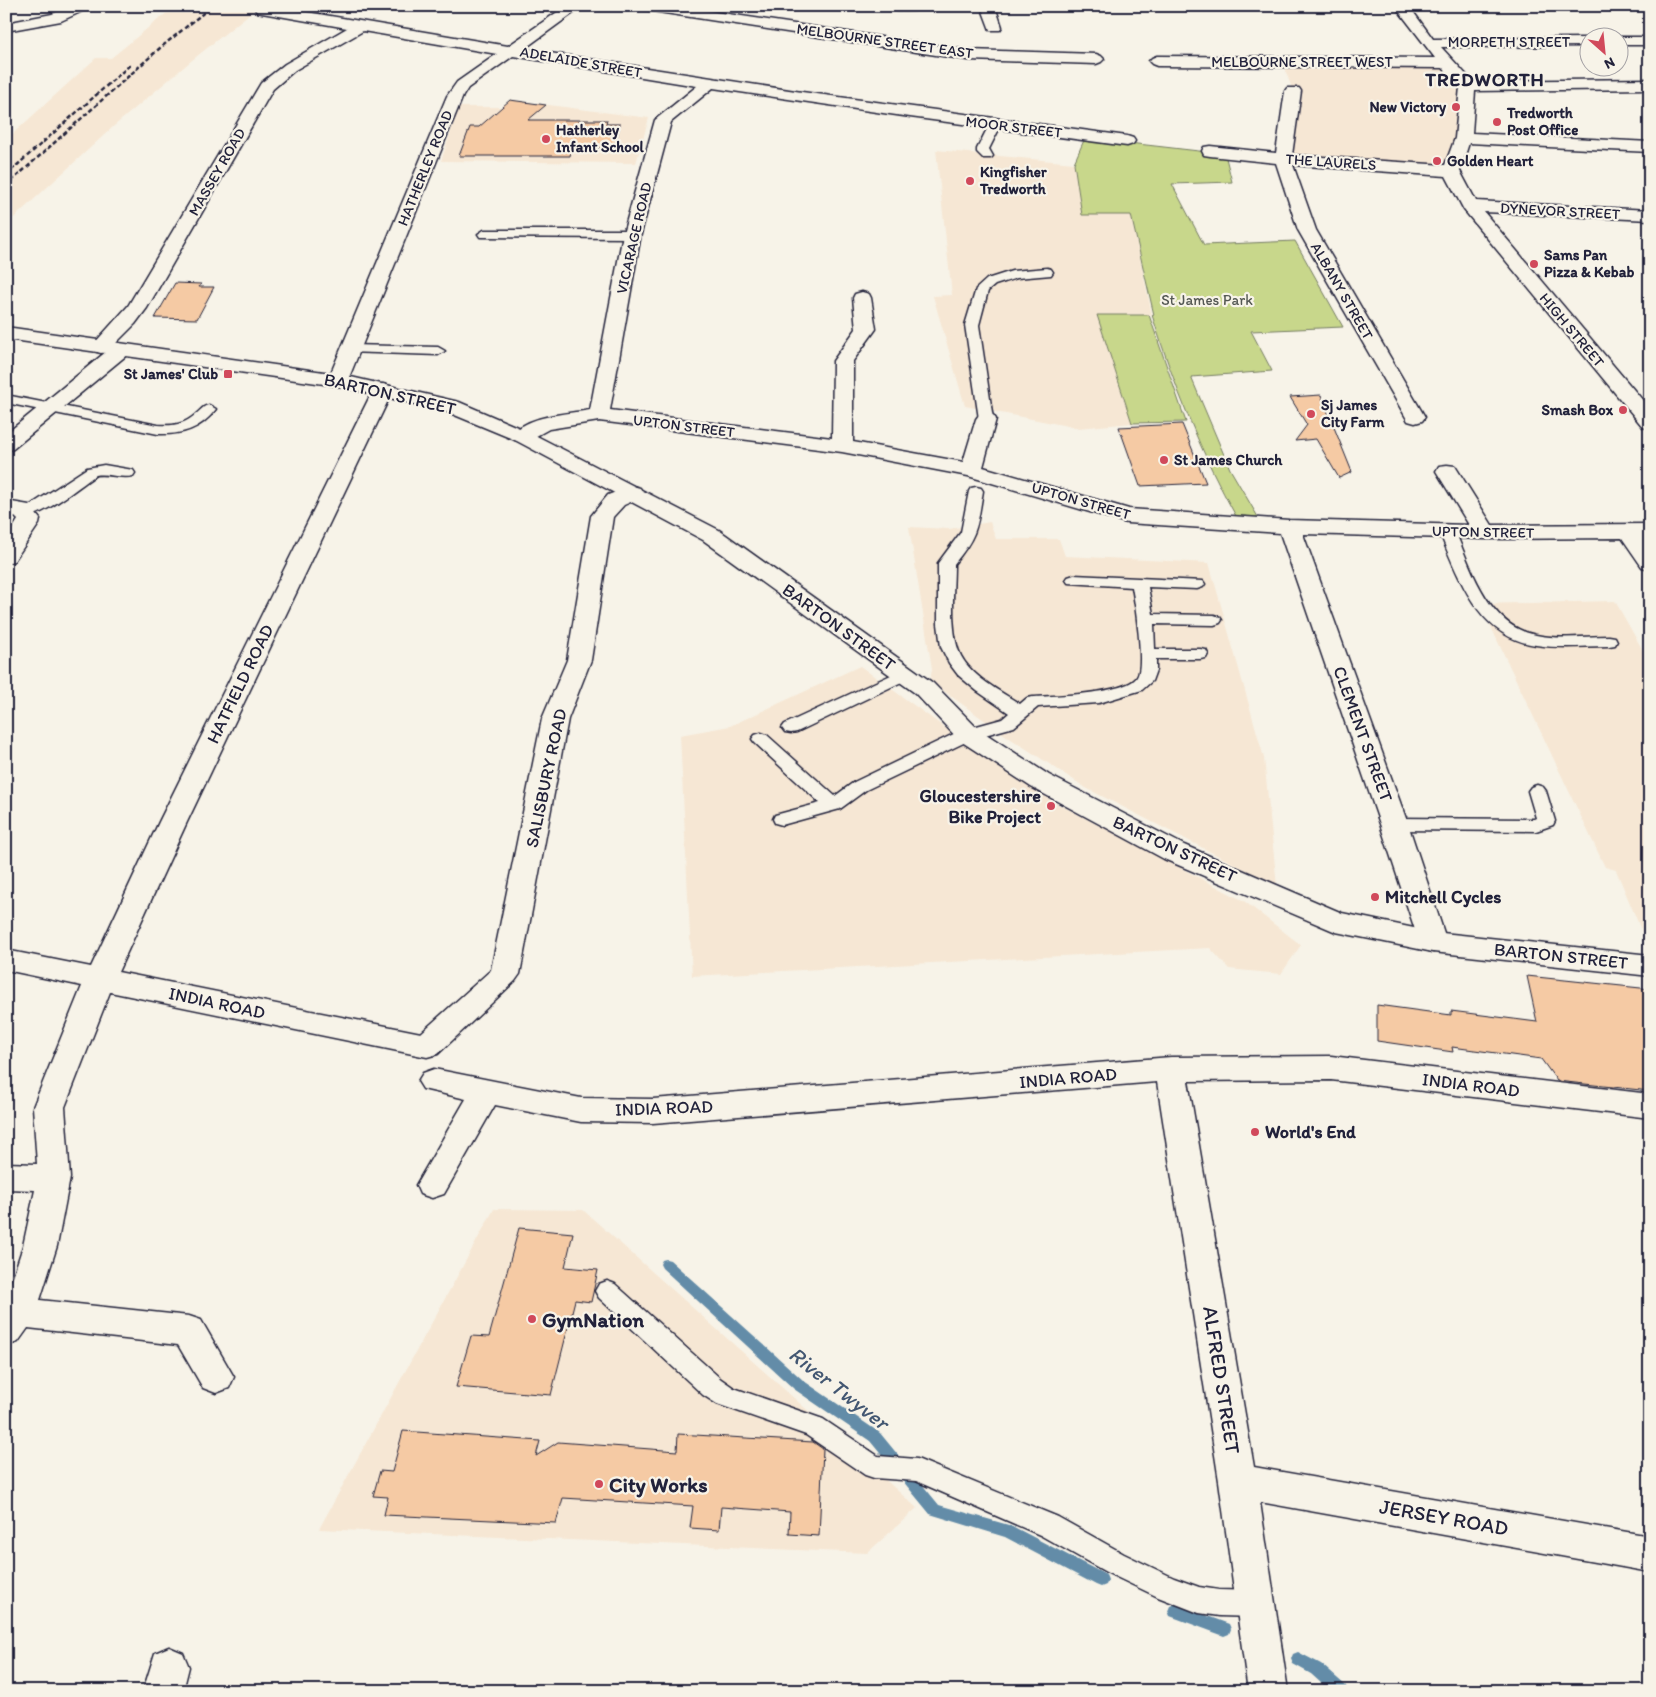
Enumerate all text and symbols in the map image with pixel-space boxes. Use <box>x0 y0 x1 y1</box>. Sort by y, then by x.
street label: MELBOURNE STREET EAST <box>795 20 975 62</box>
north arrow <box>1578 28 1628 78</box>
street label: MORPETH STREET <box>1448 33 1571 51</box>
street label: ADELAIDE STREET <box>519 42 644 82</box>
street label: MELBOURNE STREET WEST <box>1211 53 1393 71</box>
text: N <box>1602 53 1618 73</box>
district label: TREDWORTH <box>1424 68 1545 91</box>
place label: New Victory <box>1369 98 1447 117</box>
marker: New Victory <box>1450 101 1462 113</box>
place label: Tredworth Post Office <box>1506 104 1578 139</box>
street label: HATHERLEY ROAD <box>394 108 456 228</box>
street label: MOOR STREET <box>965 112 1064 142</box>
marker: Tredworth Post Office <box>1491 116 1503 128</box>
place label: Hatherley Infant School <box>556 121 645 156</box>
street label: MASSEY ROAD <box>185 125 249 219</box>
marker: Hatherley Infant School <box>540 133 552 145</box>
street label: THE LAURELS <box>1285 150 1377 174</box>
place label: Golden Heart <box>1447 152 1534 170</box>
marker: Golden Heart <box>1431 155 1443 167</box>
place label: Kingfisher Tredworth <box>979 163 1047 198</box>
marker: Kingfisher Tredworth <box>964 175 976 187</box>
street label: VICARAGE ROAD <box>612 180 656 296</box>
street label: DYNEVOR STREET <box>1499 199 1621 223</box>
street label: ALBANY STREET <box>1307 239 1377 343</box>
place label: Sams Pan Pizza & Kebab <box>1544 246 1634 281</box>
marker: Sams Pan Pizza & Kebab <box>1528 258 1540 270</box>
street label: HIGH STREET <box>1536 289 1609 371</box>
park label: St James Park <box>1161 291 1253 309</box>
place label: St James' Club <box>124 365 218 383</box>
marker: St James' Club <box>222 368 234 380</box>
street label: BARTON STREET <box>322 368 458 420</box>
place label: Sj James City Farm <box>1321 396 1385 432</box>
place label: Smash Box <box>1542 401 1614 419</box>
marker: Smash Box <box>1617 404 1629 416</box>
marker: Sj James City Farm <box>1305 408 1317 420</box>
street label: UPTON STREET <box>632 411 736 441</box>
place label: St James Church <box>1174 451 1283 469</box>
marker: St James Church <box>1158 454 1170 466</box>
street label: UPTON STREET <box>1029 478 1133 524</box>
street label: UPTON STREET <box>1432 522 1535 542</box>
street label: BARTON STREET <box>778 579 900 675</box>
street label: HATFIELD ROAD <box>202 621 278 747</box>
street label: CLEMENT STREET <box>1328 663 1398 805</box>
street label: SALISBURY ROAD <box>521 707 571 849</box>
place label: Gloucestershire Bike Project <box>919 785 1041 828</box>
marker: Gloucestershire Bike Project <box>1045 800 1057 812</box>
street label: BARTON STREET <box>1109 811 1241 887</box>
place label: Mitchell Cycles <box>1385 886 1501 908</box>
marker: Mitchell Cycles <box>1369 891 1381 903</box>
street label: BARTON STREET <box>1493 938 1629 974</box>
street label: INDIA ROAD <box>167 982 267 1024</box>
street label: INDIA ROAD <box>1018 1063 1118 1093</box>
street label: INDIA ROAD <box>1421 1068 1521 1102</box>
street label: INDIA ROAD <box>615 1095 713 1121</box>
place label: World's End <box>1265 1121 1356 1143</box>
marker: World's End <box>1249 1126 1261 1138</box>
street label: ALFRED STREET <box>1198 1304 1246 1456</box>
place label: GymNation <box>542 1307 644 1333</box>
marker: GymNation <box>526 1313 538 1325</box>
water label: River Twyver <box>783 1340 896 1437</box>
place label: City Works <box>609 1472 708 1498</box>
marker: City Works <box>593 1478 605 1490</box>
street label: JERSEY ROAD <box>1378 1493 1511 1541</box>

